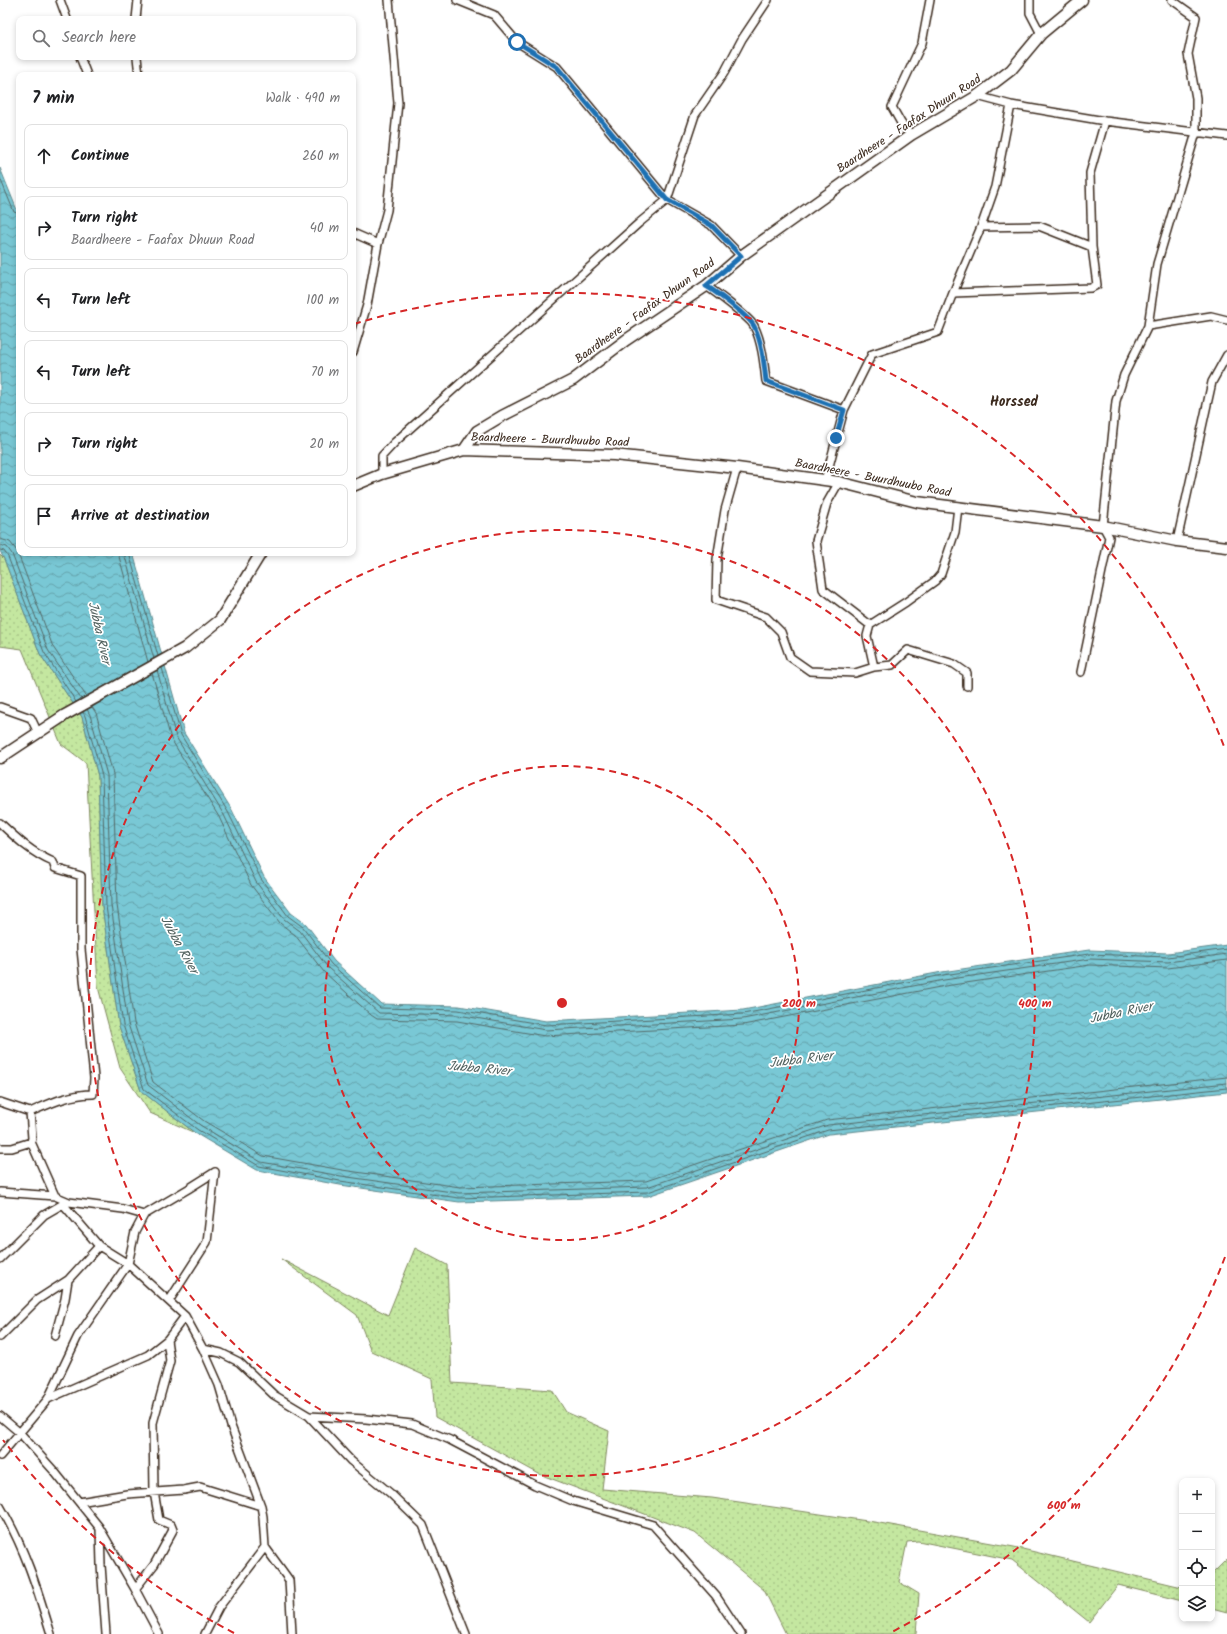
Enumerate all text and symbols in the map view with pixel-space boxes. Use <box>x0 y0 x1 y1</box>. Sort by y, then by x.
search box <box>16 16 356 60</box>
text: Search here <box>62 26 136 50</box>
icon: search <box>30 27 52 49</box>
route start <box>508 33 526 51</box>
street label: Baardheere - Faafax Dhuun Road <box>833 69 986 178</box>
text: 7 min <box>32 85 74 112</box>
text: Walk · 490 m <box>265 88 340 109</box>
text: Continue <box>71 144 129 168</box>
icon: ahead <box>33 145 55 167</box>
text: 260 m <box>302 146 339 167</box>
text: Turn right <box>71 206 138 230</box>
icon: right <box>33 217 55 239</box>
text: 40 m <box>310 218 339 239</box>
text: Baardheere - Faafax Dhuun Road <box>71 230 254 251</box>
street label: Baardheere - Faafax Dhuun Road <box>571 253 720 368</box>
text: Turn left <box>71 288 131 312</box>
icon: left <box>33 289 55 311</box>
text: 100 m <box>306 290 339 311</box>
text: Turn left <box>71 360 131 384</box>
icon: left <box>33 361 55 383</box>
text: 70 m <box>311 362 339 383</box>
district label: Horssed <box>990 391 1038 413</box>
street label: Baardheere - Buurdhuubo Road <box>471 428 630 452</box>
route end <box>827 429 845 447</box>
text: Turn right <box>71 432 138 456</box>
icon: right <box>33 433 55 455</box>
text: 20 m <box>309 434 339 455</box>
street label: Baardheere - Buurdhuubo Road <box>793 454 954 503</box>
text: Arrive at destination <box>71 504 210 528</box>
icon: arrive <box>33 505 55 527</box>
water label: Jubba River <box>82 600 117 669</box>
water label: Jubba River <box>154 912 205 980</box>
text: 200 m <box>782 994 816 1013</box>
text: 400 m <box>1018 994 1052 1013</box>
centre of rings <box>555 996 569 1010</box>
water label: Jubba River <box>1088 996 1157 1030</box>
water label: Jubba River <box>768 1045 837 1074</box>
water label: Jubba River <box>446 1056 514 1082</box>
map controls <box>1179 1478 1215 1622</box>
button: + <box>1179 1478 1215 1514</box>
text: 600 m <box>1047 1496 1081 1515</box>
button: − <box>1179 1514 1215 1550</box>
button: locate <box>1179 1550 1215 1586</box>
button: layers <box>1179 1586 1215 1622</box>

